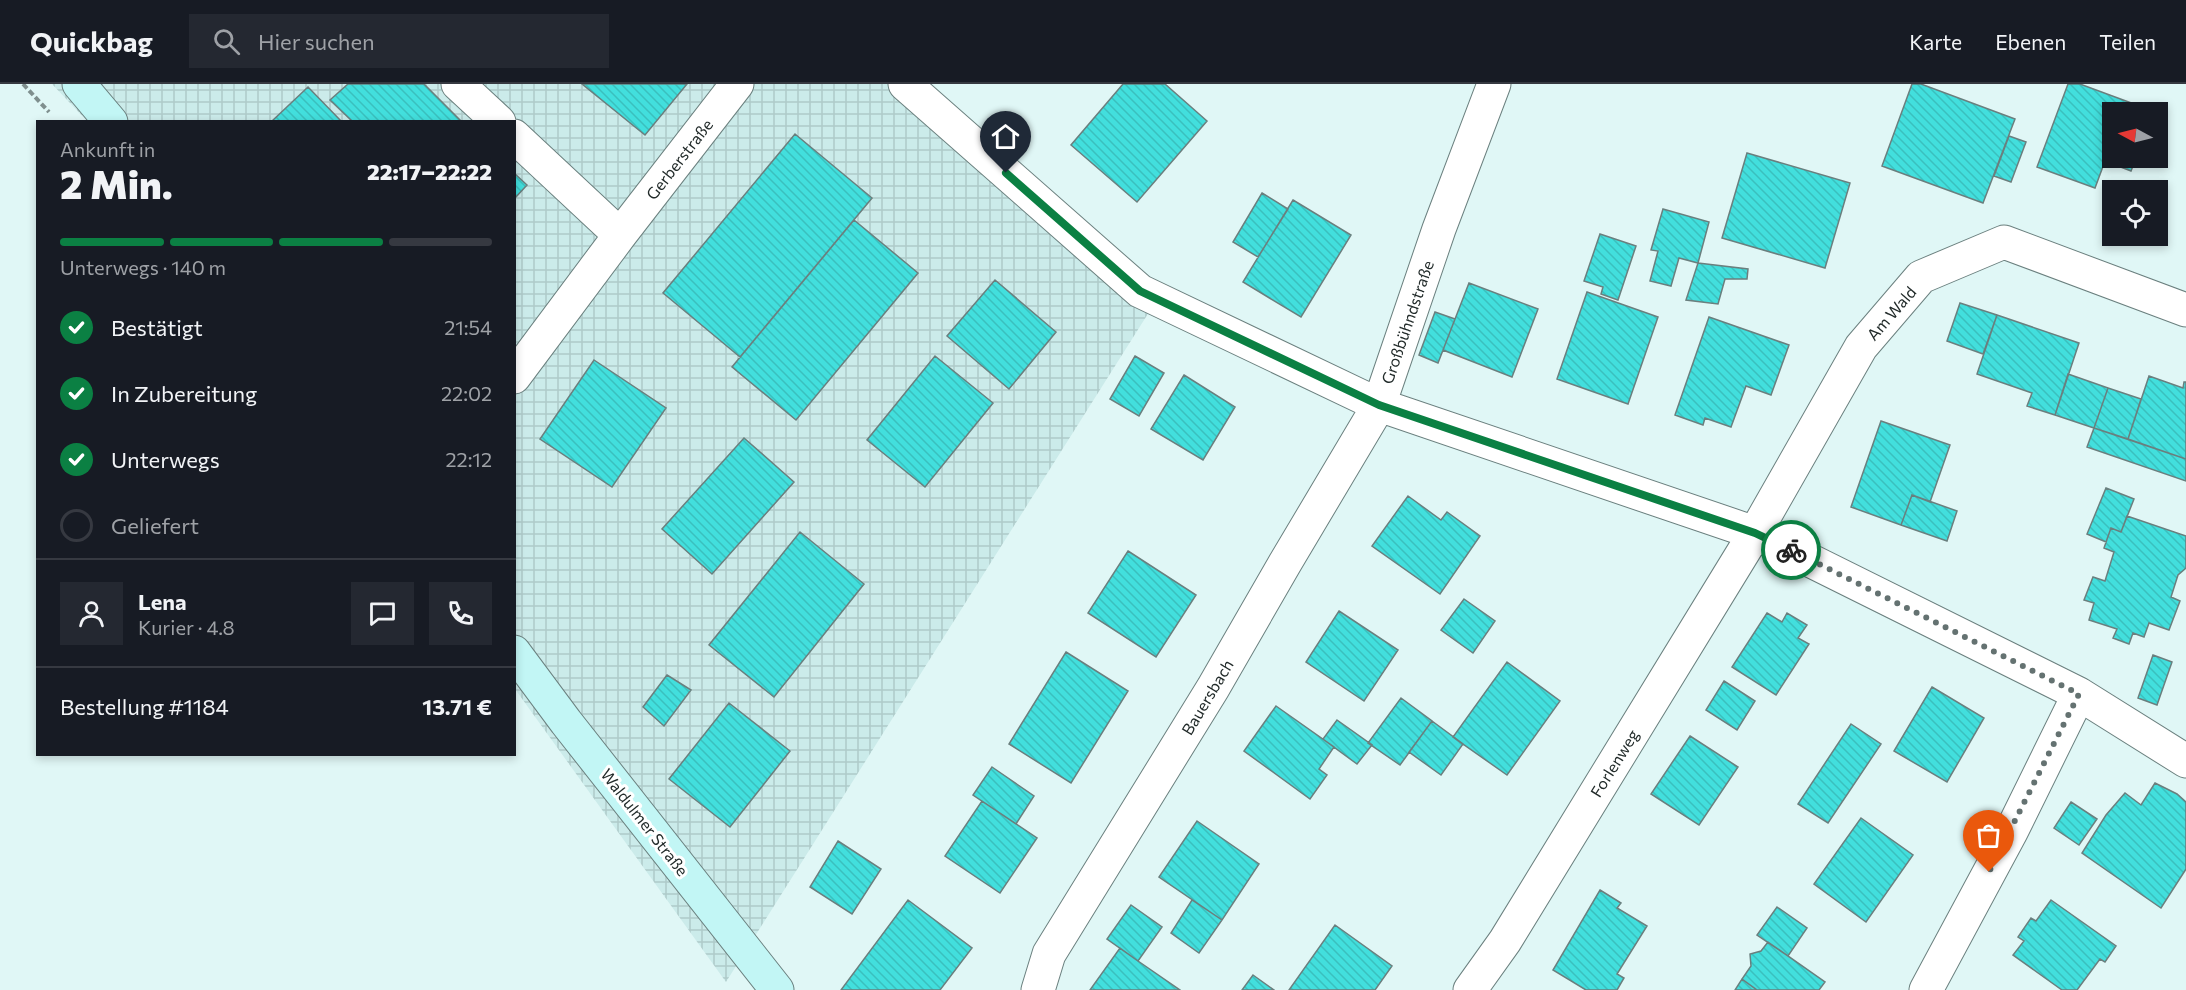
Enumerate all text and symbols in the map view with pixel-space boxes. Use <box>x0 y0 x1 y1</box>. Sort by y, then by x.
search box <box>189 14 609 68</box>
text: Quickbag <box>30 24 153 58</box>
icon: search <box>210 25 243 58</box>
text: Hier suchen <box>258 28 375 55</box>
text: Karte <box>1909 29 1962 54</box>
text: Ebenen <box>1995 29 2066 54</box>
text: Teilen <box>2099 29 2156 54</box>
north arrow <box>2102 102 2168 168</box>
map controls <box>2102 102 2168 246</box>
pin <box>980 111 1031 173</box>
street label: Gerberstraße <box>642 115 716 203</box>
icon: home <box>989 120 1022 153</box>
text: Ankunft in <box>60 137 155 161</box>
text: 22:17–22:22 <box>367 158 492 185</box>
text: 2 Min. <box>60 159 173 207</box>
button: locate <box>2102 180 2168 246</box>
text: Unterwegs · 140 m <box>60 255 226 279</box>
street label: Großbühndstraße <box>1377 258 1437 386</box>
street label: Am Wald <box>1862 282 1920 344</box>
icon: check <box>60 311 93 344</box>
text: Bestätigt <box>111 314 203 341</box>
text: 21:54 <box>444 315 492 339</box>
icon: check <box>60 377 93 410</box>
text: In Zubereitung <box>111 380 257 407</box>
text: 22:02 <box>441 381 492 405</box>
icon: check <box>60 443 93 476</box>
text: Unterwegs <box>111 446 220 473</box>
text: 22:12 <box>445 447 492 471</box>
text: Geliefert <box>111 512 199 539</box>
courier <box>1761 520 1821 580</box>
icon: bike <box>1775 534 1808 567</box>
button: person <box>60 582 123 645</box>
button: chat <box>351 582 414 645</box>
button: phone <box>429 582 492 645</box>
text: Lena <box>138 588 187 615</box>
text: Kurier · 4.8 <box>138 615 235 639</box>
street label: Bauersbach <box>1177 656 1237 738</box>
text: Bestellung #1184 <box>60 693 229 720</box>
text: 13.71 € <box>422 693 492 720</box>
street label: Forlenweg <box>1586 726 1642 800</box>
street label: Waldulmer Straße <box>597 765 693 879</box>
pin <box>1963 810 2014 872</box>
icon: bag <box>1972 819 2005 852</box>

